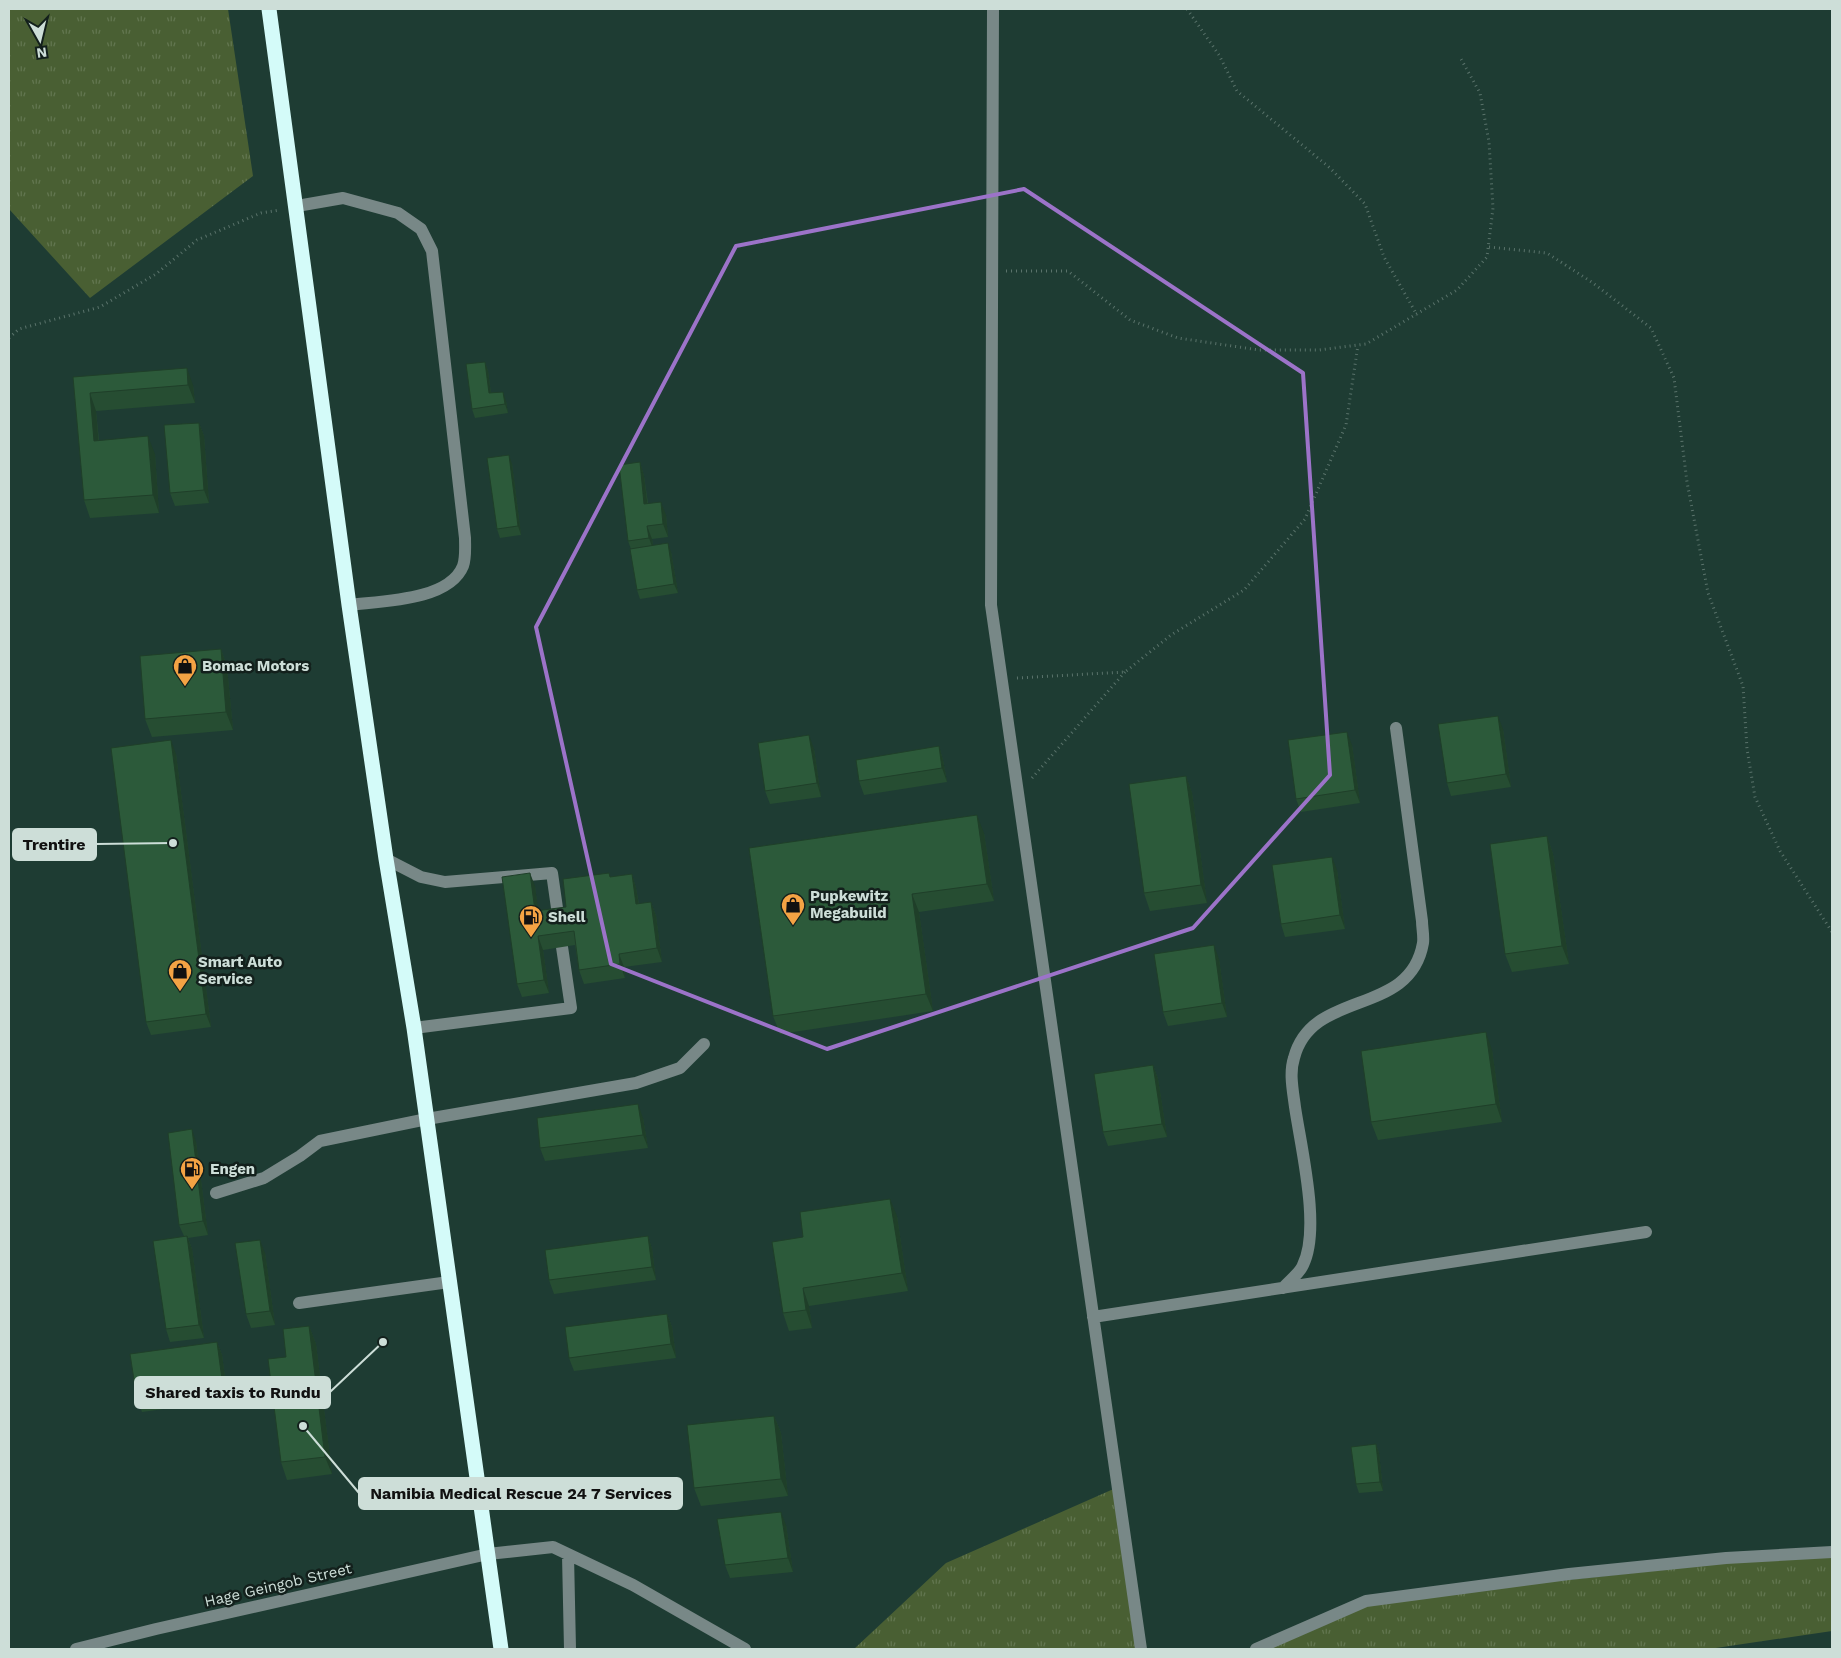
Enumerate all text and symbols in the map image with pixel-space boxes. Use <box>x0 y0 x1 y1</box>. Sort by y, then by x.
north arrow <box>15 15 65 65</box>
text: N <box>36 44 48 62</box>
shop icon: Bomac Motors <box>172 653 198 687</box>
place label: Bomac Motors <box>202 657 309 675</box>
callout: Trentire <box>13 829 96 860</box>
text: Trentire <box>22 835 86 854</box>
place label: Pupkewitz Megabuild <box>810 887 889 922</box>
shop icon: Pupkewitz Megabuild <box>780 892 806 926</box>
fuel station icon: Shell <box>518 904 544 938</box>
place label: Shell <box>548 908 586 926</box>
place label: Smart Auto Service <box>198 953 282 988</box>
shop icon: Smart Auto Service <box>167 958 193 992</box>
fuel station icon: Engen <box>179 1156 205 1190</box>
place label: Engen <box>210 1160 255 1178</box>
callout: Shared taxis to Rundu <box>135 1377 330 1408</box>
text: Shared taxis to Rundu <box>145 1383 321 1402</box>
callout: Namibia Medical Rescue 24 7 Services <box>359 1478 682 1509</box>
text: Namibia Medical Rescue 24 7 Services <box>370 1484 672 1503</box>
street label: Hage Geingob Street <box>203 1559 354 1611</box>

